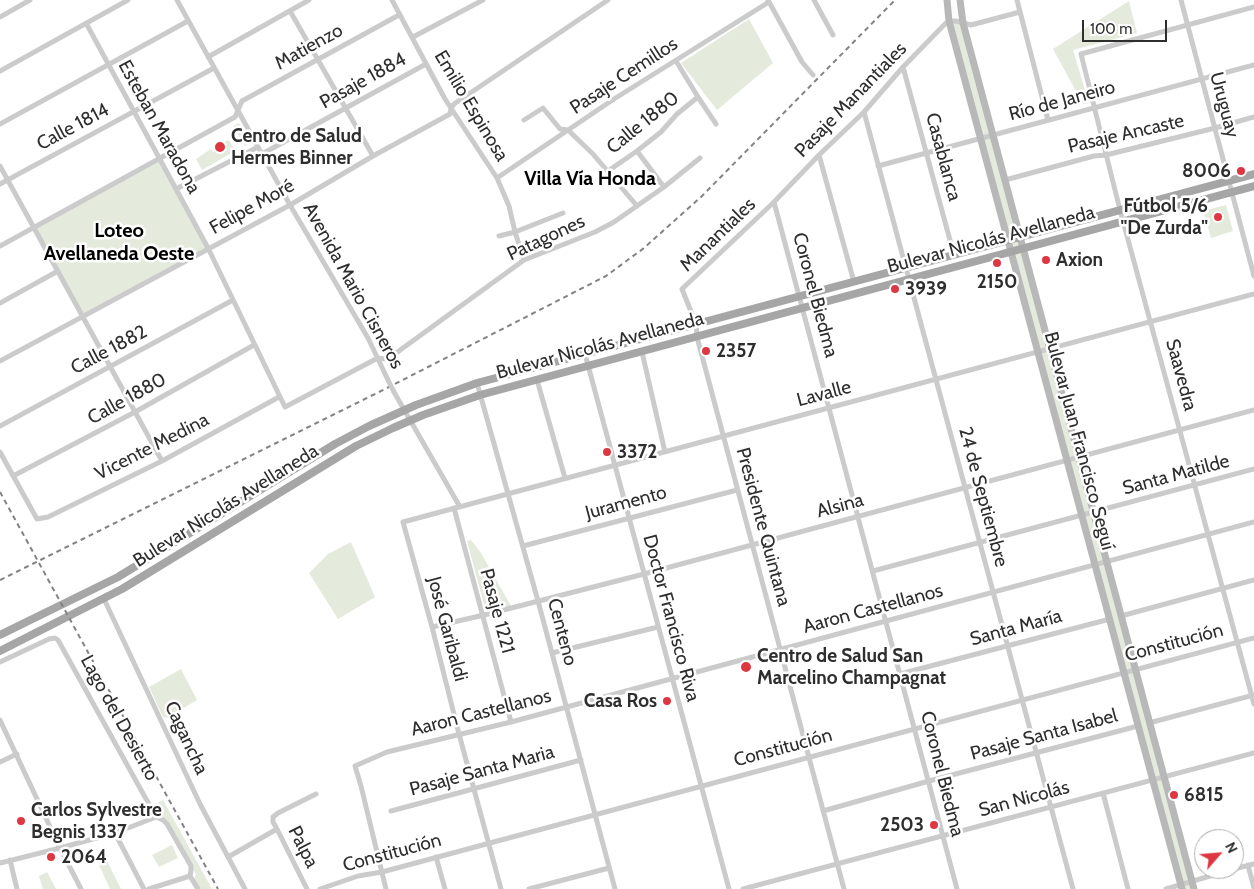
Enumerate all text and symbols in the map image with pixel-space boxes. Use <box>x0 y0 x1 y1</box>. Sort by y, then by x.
scale bar <box>1084 10 1169 42</box>
street label: Matienzo <box>271 19 347 75</box>
text: 100 m <box>1090 20 1132 38</box>
street label: Pasaje Cemillos <box>566 33 682 119</box>
street label: Pasaje Manantiales <box>790 38 912 162</box>
street label: Emilio Espinosa <box>429 46 513 166</box>
street label: Pasaje 1884 <box>316 48 410 114</box>
street label: Esteban Maradona <box>113 56 205 198</box>
street label: Uruguay <box>1204 70 1244 140</box>
street label: Río de Janeiro <box>1006 76 1118 126</box>
street label: Calle 1880 <box>602 87 684 159</box>
street label: Calle 1814 <box>33 98 113 156</box>
street label: Casablanca <box>920 110 966 204</box>
street label: Pasaje Ancaste <box>1066 110 1186 158</box>
place label: Centro de Salud Hermes Binner <box>231 125 362 169</box>
marker: Centro de Salud Hermes Binner <box>213 140 227 154</box>
place label: 8006 <box>1182 160 1231 182</box>
marker: 8006 <box>1235 165 1247 177</box>
district label: Villa Vía Honda <box>524 167 656 191</box>
street label: Felipe Moré <box>206 174 298 240</box>
street label: Manantiales <box>675 193 761 277</box>
place label: Fútbol 5/6 "De Zurda" <box>1121 195 1208 239</box>
street label: Avenida Mario Cisneros <box>298 199 408 373</box>
street label: Bulevar Nicolás Avellaneda <box>885 201 1097 279</box>
street label: Patagones <box>503 210 589 266</box>
marker: Fútbol 5/6 "De Zurda" <box>1212 211 1224 223</box>
district label: Loteo Avellaneda Oeste <box>44 219 194 266</box>
street label: Coronel Biedma <box>787 230 843 360</box>
place label: Axion <box>1056 249 1103 271</box>
marker: Axion <box>1040 254 1052 266</box>
marker: 2150 <box>991 257 1003 269</box>
place label: 2150 <box>977 271 1017 293</box>
place label: 3939 <box>905 278 947 300</box>
marker: 3939 <box>889 283 901 295</box>
street label: Bulevar Nicolás Avellaneda <box>494 307 706 385</box>
street label: Calle 1882 <box>67 320 151 380</box>
street label: Bulevar Juan Francisco Seguí <box>1039 329 1119 553</box>
street label: Saavedra <box>1160 337 1202 413</box>
place label: 2357 <box>716 340 756 362</box>
marker: 2357 <box>700 345 712 357</box>
street label: Calle 1880 <box>84 368 170 430</box>
street label: Lavalle <box>794 376 854 412</box>
street label: Vicente Medina <box>91 409 213 485</box>
street label: 24 de Septiembre <box>953 425 1013 569</box>
street label: Bulevar Nicolás Avellaneda <box>129 440 323 572</box>
place label: 3372 <box>617 441 657 463</box>
street label: Presidente Quintana <box>731 445 795 609</box>
marker: 3372 <box>601 446 613 458</box>
street label: Santa Matilde <box>1120 450 1232 500</box>
street label: Juramento <box>583 481 669 525</box>
street label: Alsina <box>814 489 866 523</box>
street label: Doctor Francisco Riva <box>638 532 704 704</box>
street label: Pasaje 1221 <box>475 566 519 656</box>
street label: José Garibaldi <box>422 574 472 684</box>
street label: Aaron Castellanos <box>801 579 945 639</box>
street label: Centeno <box>542 596 582 668</box>
street label: Santa María <box>968 605 1064 651</box>
street label: Constitución <box>1122 619 1226 667</box>
place label: Centro de Salud San Marcelino Champagnat <box>757 645 946 689</box>
street label: Lago del Desierto <box>75 651 163 785</box>
marker: Centro de Salud San Marcelino Champagnat <box>739 660 753 674</box>
street label: Aaron Castellanos <box>409 685 553 741</box>
place label: Casa Ros <box>584 690 657 712</box>
marker: Casa Ros <box>661 695 673 707</box>
street label: Cagancha <box>159 698 213 778</box>
street label: Pasaje Santa Isabel <box>968 704 1120 766</box>
street label: Coronel Biedma <box>915 709 969 839</box>
street label: Constitución <box>731 724 835 772</box>
street label: Pasaje Santa Maria <box>407 741 557 801</box>
street label: San Nicolás <box>976 776 1072 822</box>
place label: 6815 <box>1184 784 1223 806</box>
marker: 6815 <box>1168 789 1180 801</box>
place label: Carlos Sylvestre Begnis 1337 <box>31 799 162 843</box>
place label: 2503 <box>880 814 924 836</box>
marker: Carlos Sylvestre Begnis 1337 <box>15 815 27 827</box>
marker: 2503 <box>928 819 940 831</box>
street label: Palpa <box>283 822 323 872</box>
street label: Constitución <box>340 829 444 877</box>
north arrow <box>1194 829 1244 879</box>
text: N <box>1221 839 1242 856</box>
place label: 2064 <box>61 846 107 868</box>
marker: 2064 <box>45 851 57 863</box>

